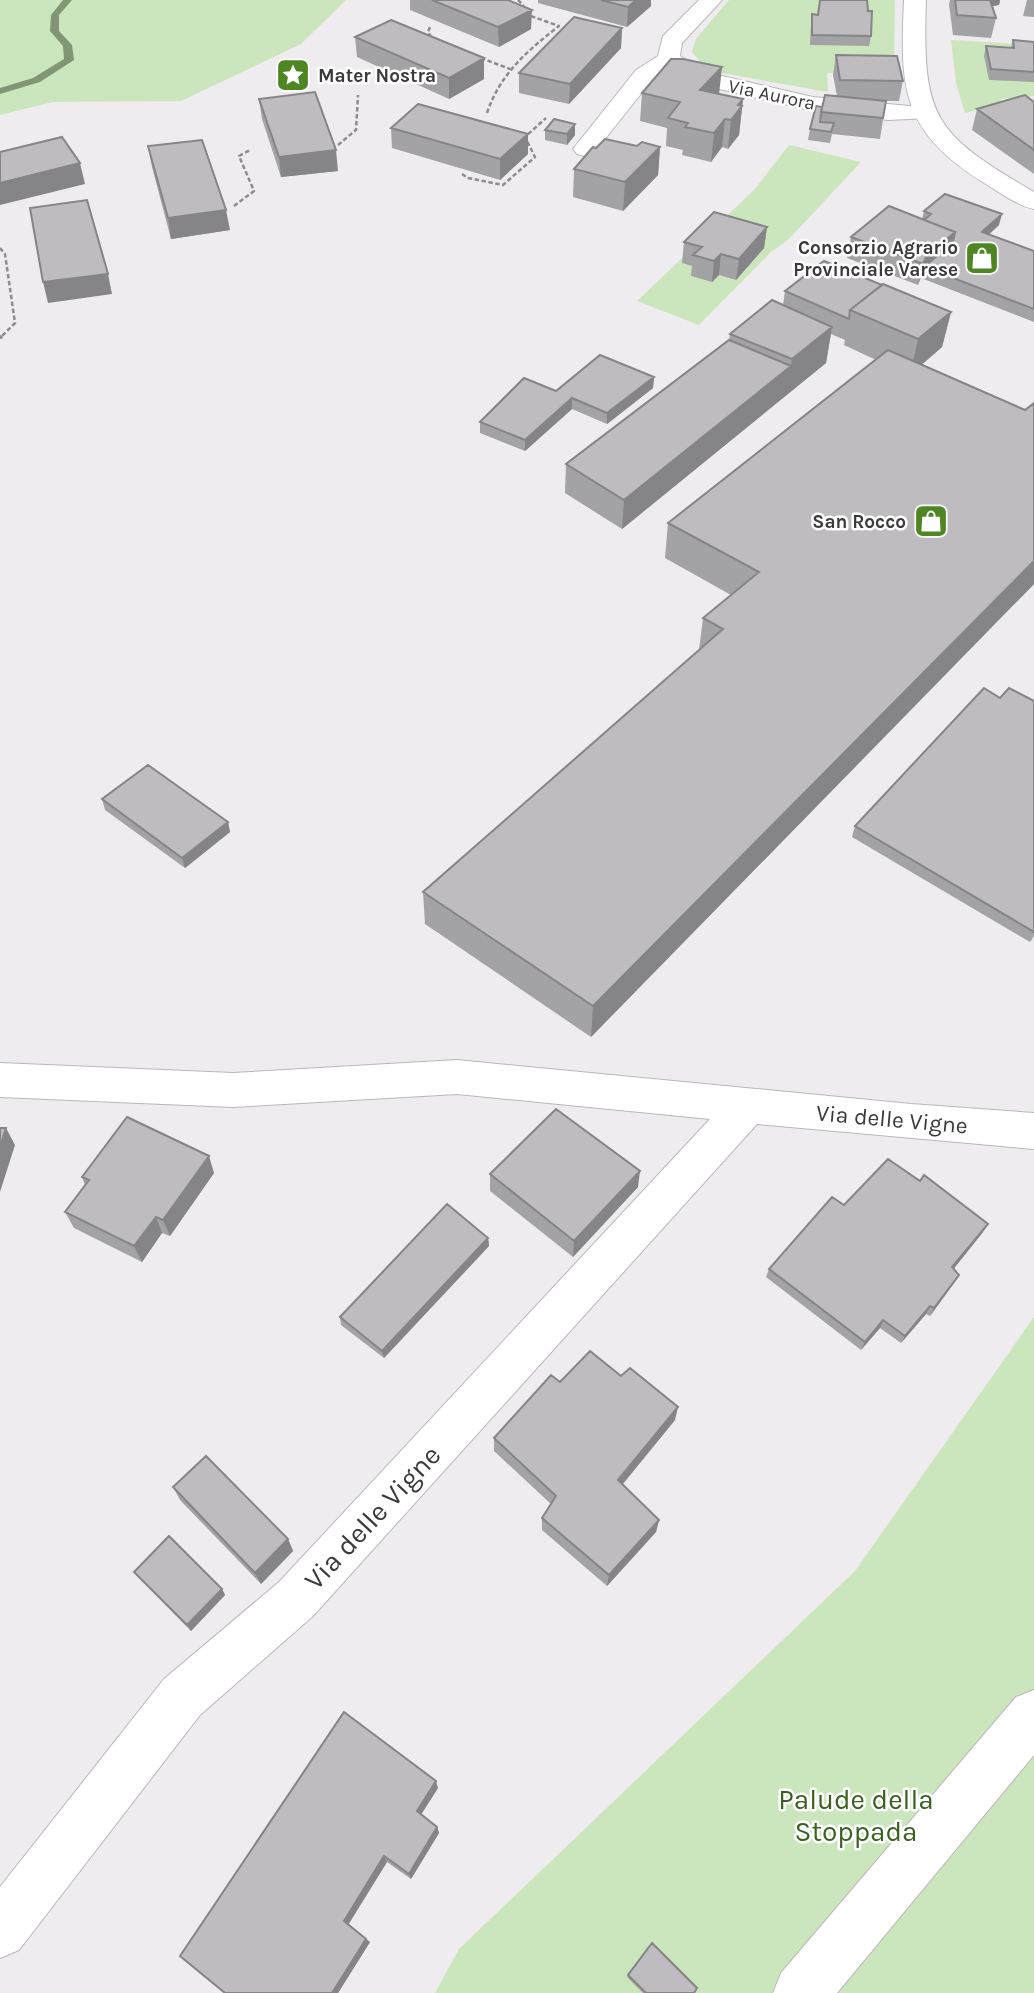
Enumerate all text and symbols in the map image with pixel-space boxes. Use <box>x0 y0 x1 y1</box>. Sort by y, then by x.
place icon: Mater Nostra <box>274 56 312 94</box>
place label: Mater Nostra <box>318 65 436 87</box>
street label: Via Aurora <box>726 75 817 115</box>
place label: Consorzio Agrario Provinciale Varese <box>793 237 958 281</box>
shop icon: Consorzio Agrario Provinciale Varese <box>963 239 1001 277</box>
shop icon: San Rocco <box>912 502 950 540</box>
place label: San Rocco <box>812 511 906 533</box>
street label: Via delle Vigne <box>815 1099 969 1140</box>
street label: Via delle Vigne <box>297 1438 448 1596</box>
park label: Palude della Stoppada <box>778 1783 934 1848</box>

